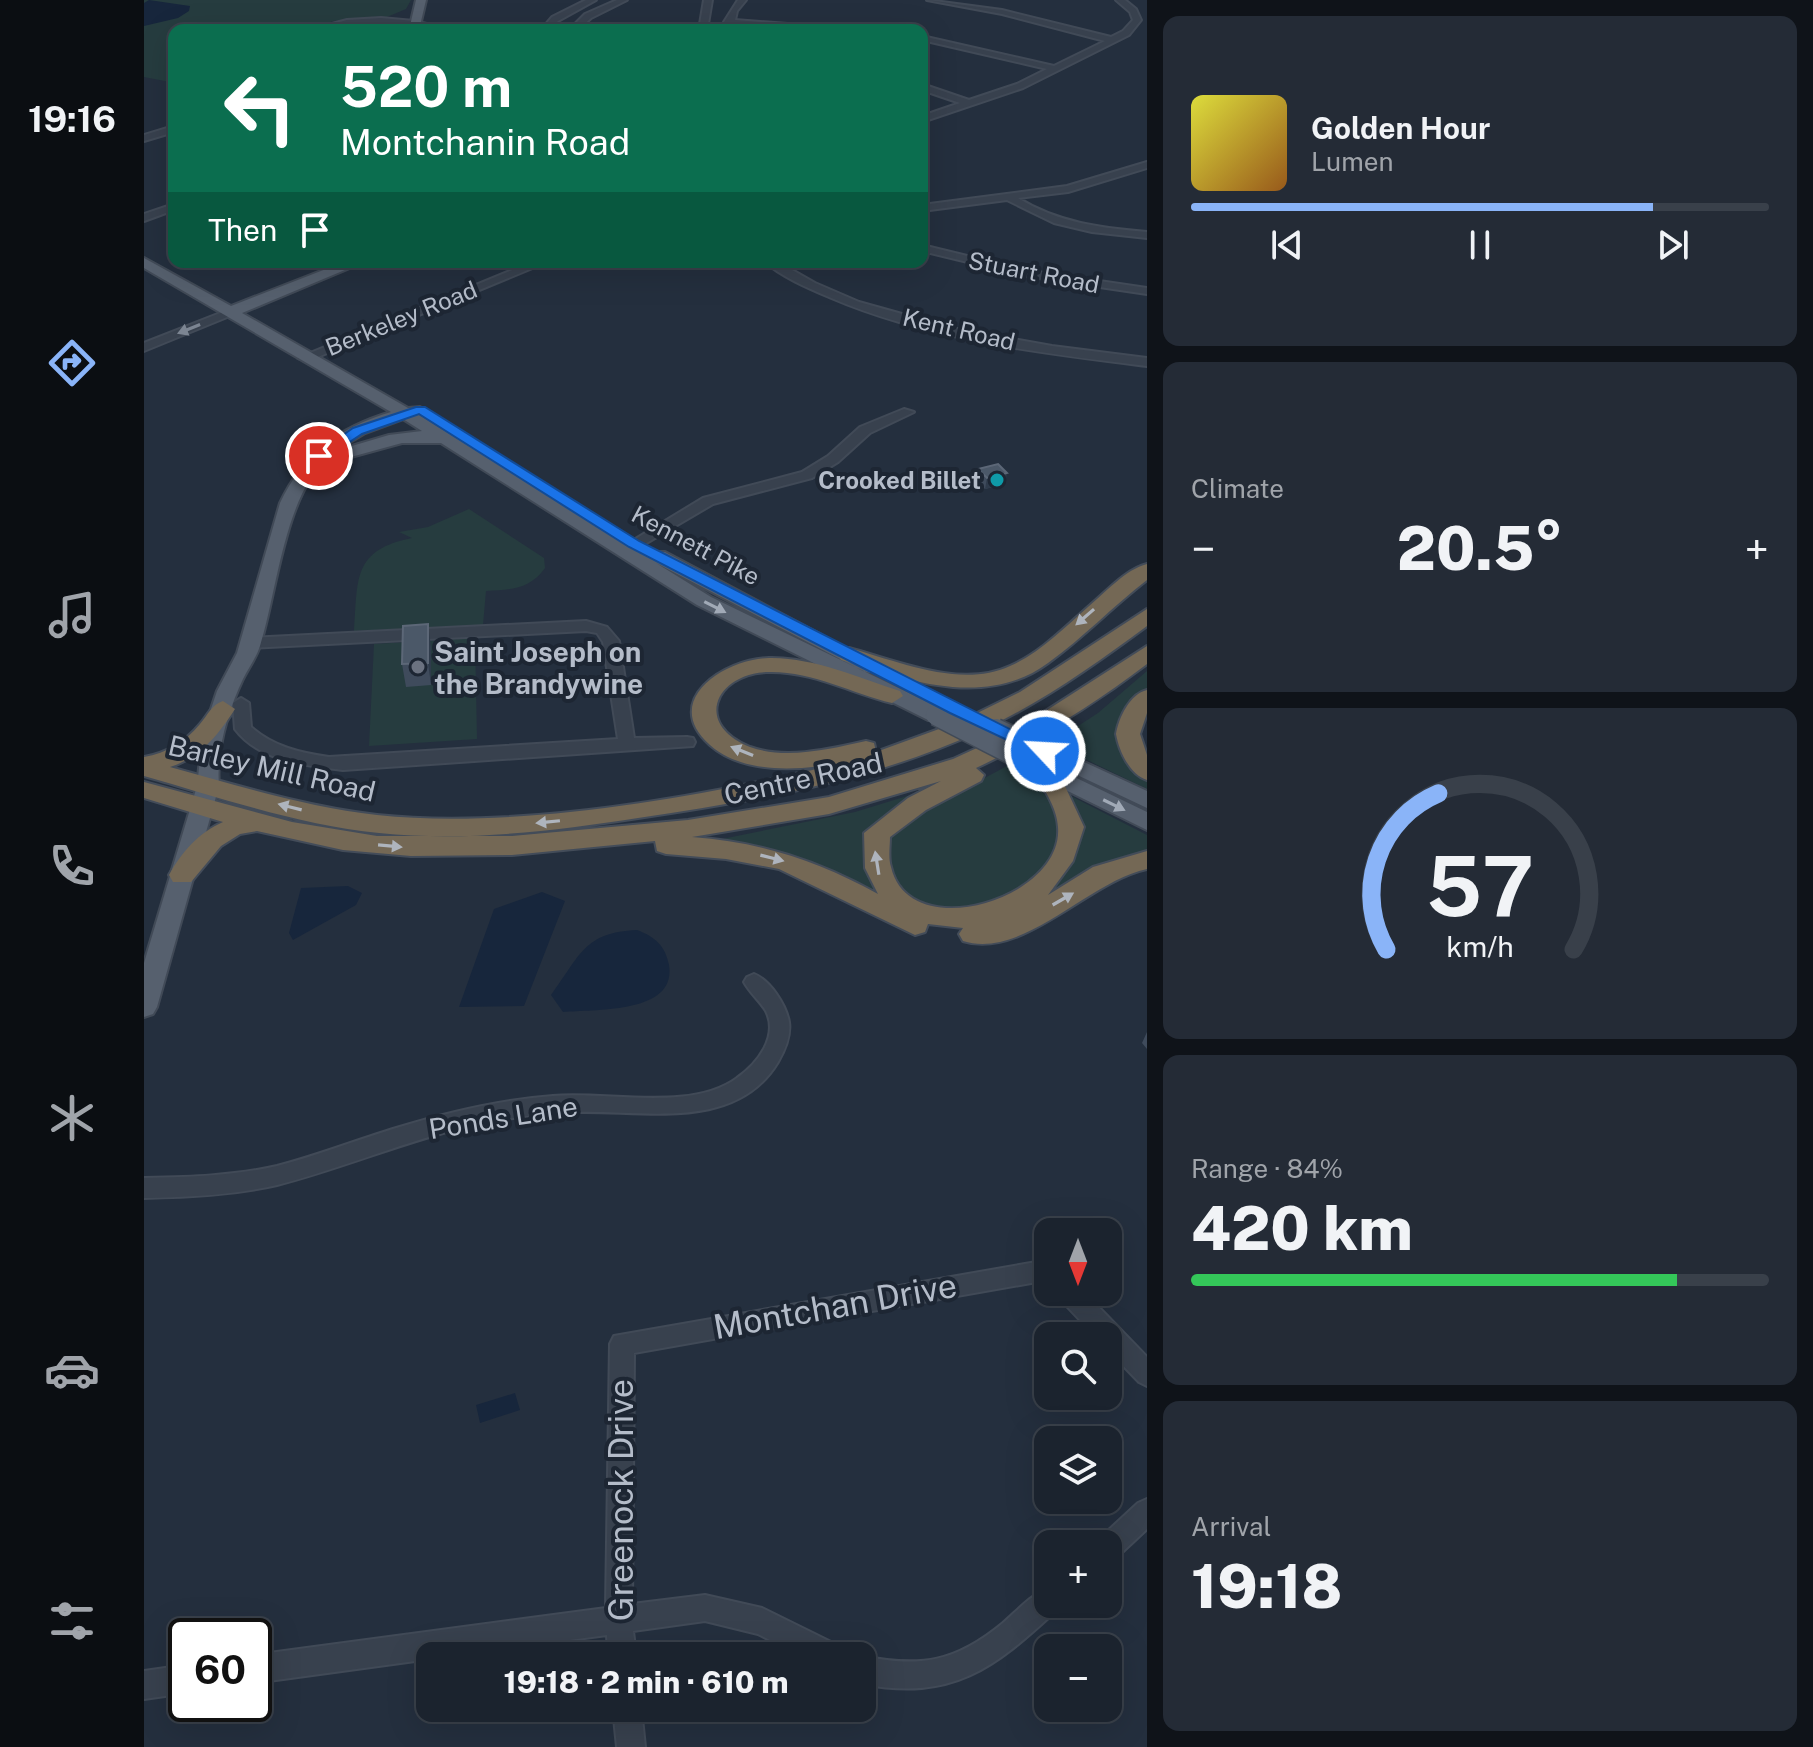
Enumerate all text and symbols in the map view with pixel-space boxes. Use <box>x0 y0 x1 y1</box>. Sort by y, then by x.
text: 520 m <box>340 54 512 120</box>
icon: left <box>208 56 312 160</box>
text: 19:16 <box>28 98 116 140</box>
text: Golden Hour <box>1311 110 1490 146</box>
text: Montchanin Road <box>340 121 630 163</box>
text: Lumen <box>1311 146 1394 177</box>
icon: arrive <box>293 208 337 252</box>
text: Then <box>208 212 277 248</box>
icon: previous <box>1265 223 1309 267</box>
icon: pause <box>1458 223 1502 267</box>
icon: next <box>1651 223 1695 267</box>
street label: Stuart Road <box>966 246 1102 298</box>
street label: Berkeley Road <box>321 275 481 361</box>
street label: Kent Road <box>900 302 1018 356</box>
one-way arrow <box>177 323 201 336</box>
icon: directions <box>44 335 100 391</box>
pin <box>285 422 353 490</box>
icon: arrive <box>297 434 341 478</box>
place label: Crooked Billet <box>818 466 981 494</box>
marker: Crooked Billet <box>988 471 1006 489</box>
text: Climate <box>1191 473 1284 504</box>
street label: Kennett Pike <box>627 499 765 591</box>
text: 20.5° <box>1397 513 1563 584</box>
text: − <box>1191 523 1215 575</box>
text: + <box>1745 523 1769 575</box>
icon: music <box>44 587 100 643</box>
one-way arrow <box>704 601 727 614</box>
one-way arrow <box>1075 608 1095 626</box>
place label: Saint Joseph on the Brandywine <box>434 635 643 700</box>
marker: Saint Joseph on the Brandywine <box>409 658 427 676</box>
position arrow <box>1003 709 1087 793</box>
street label: Barley Mill Road <box>165 728 379 808</box>
one-way arrow <box>730 744 754 757</box>
street label: Centre Road <box>721 745 885 811</box>
one-way arrow <box>1103 798 1126 812</box>
one-way arrow <box>278 801 303 813</box>
one-way arrow <box>535 815 560 828</box>
text: 57 <box>1426 836 1534 934</box>
icon: phone <box>44 838 100 894</box>
one-way arrow <box>378 840 403 853</box>
one-way arrow <box>870 851 882 876</box>
one-way arrow <box>760 853 785 865</box>
one-way arrow <box>1052 892 1074 906</box>
text: km/h <box>1446 930 1514 963</box>
street label: Ponds Lane <box>426 1089 580 1145</box>
icon: climate <box>44 1090 100 1146</box>
text: Range · 84% <box>1191 1153 1343 1184</box>
text: 420 km <box>1191 1193 1413 1264</box>
north arrow <box>1034 1218 1122 1306</box>
map controls <box>1034 1218 1122 1722</box>
street label: Montchan Drive <box>710 1265 960 1347</box>
button: search <box>1034 1322 1122 1410</box>
icon: car <box>44 1342 100 1398</box>
street label: Greenock Drive <box>601 1379 641 1621</box>
button: layers <box>1034 1426 1122 1514</box>
text: Arrival <box>1191 1511 1271 1542</box>
button: + <box>1034 1530 1122 1618</box>
text: 19:18 <box>1191 1551 1342 1622</box>
icon: filters <box>44 1593 100 1649</box>
speed limit sign: 60 <box>168 1618 272 1722</box>
button: − <box>1034 1634 1122 1722</box>
text: 19:18 · 2 min · 610 m <box>504 1664 788 1700</box>

